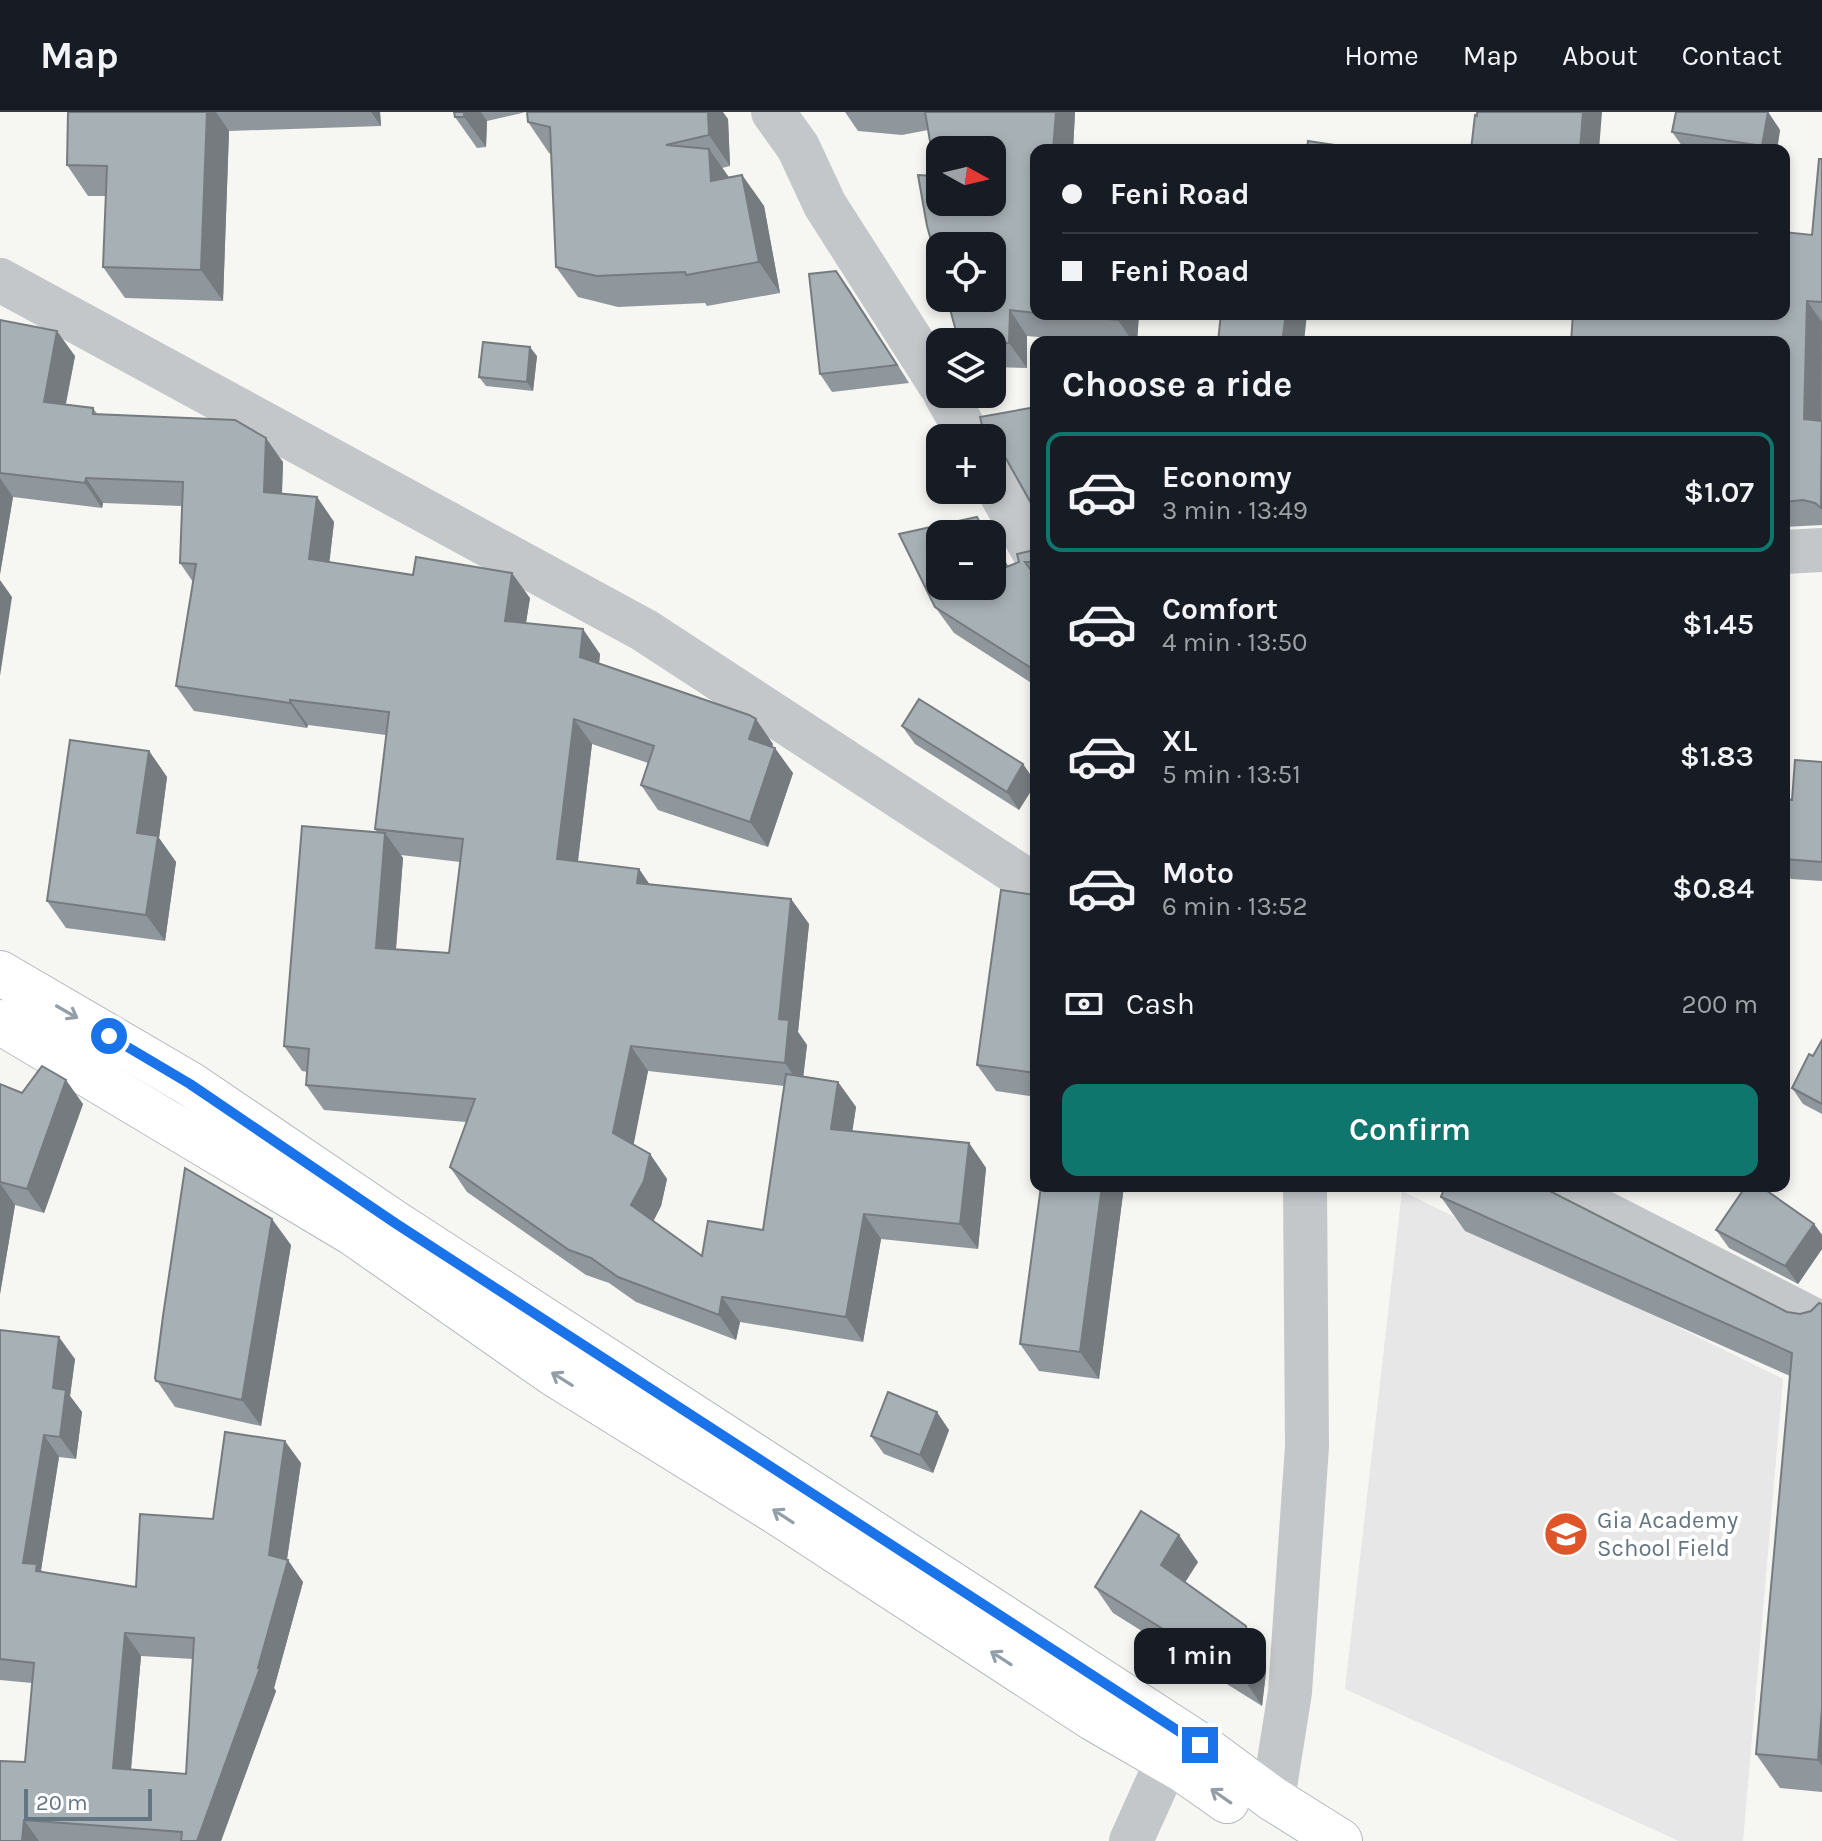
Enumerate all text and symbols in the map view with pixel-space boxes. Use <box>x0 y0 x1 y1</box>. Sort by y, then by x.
text: Map <box>40 33 119 78</box>
text: Home <box>1344 39 1419 72</box>
text: Map <box>1463 39 1518 72</box>
text: About <box>1562 39 1638 72</box>
text: Contact <box>1682 39 1782 72</box>
north arrow <box>926 136 1006 216</box>
map controls <box>926 136 1006 600</box>
text: Feni Road <box>1110 176 1250 212</box>
button: locate <box>926 232 1006 312</box>
text: Feni Road <box>1110 253 1250 289</box>
button: layers <box>926 328 1006 408</box>
text: Choose a ride <box>1062 363 1292 405</box>
button: + <box>926 424 1006 504</box>
icon: car <box>1066 456 1138 528</box>
text: Economy <box>1162 459 1292 495</box>
text: $1.07 <box>1684 474 1754 510</box>
text: 3 min · 13:49 <box>1162 495 1308 526</box>
button: − <box>926 520 1006 600</box>
icon: car <box>1066 588 1138 660</box>
text: Comfort <box>1162 591 1278 627</box>
text: $1.45 <box>1682 606 1754 642</box>
text: 4 min · 13:50 <box>1162 627 1308 658</box>
icon: car <box>1066 720 1138 792</box>
text: XL <box>1162 723 1197 759</box>
text: $1.83 <box>1680 738 1754 774</box>
text: 5 min · 13:51 <box>1162 759 1301 790</box>
icon: car <box>1066 852 1138 924</box>
text: Moto <box>1162 855 1234 891</box>
text: $0.84 <box>1672 870 1754 906</box>
text: 6 min · 13:52 <box>1162 891 1308 922</box>
icon: cash <box>1062 982 1106 1026</box>
text: Cash <box>1126 986 1195 1022</box>
text: 200 m <box>1682 989 1758 1020</box>
one-way arrow <box>55 1005 79 1020</box>
route start <box>91 1018 127 1054</box>
button: Confirm <box>1062 1084 1758 1176</box>
one-way arrow <box>551 1370 574 1386</box>
place label: Gia Academy School Field <box>1597 1506 1738 1562</box>
one-way arrow <box>772 1508 795 1524</box>
school or university icon: Gia Academy School Field <box>1542 1510 1590 1558</box>
callout: 1 min <box>1134 1629 1266 1685</box>
text: 1 min <box>1168 1640 1232 1671</box>
one-way arrow <box>990 1650 1013 1666</box>
route end <box>1182 1727 1218 1763</box>
scale bar <box>24 1785 152 1821</box>
one-way arrow <box>1210 1788 1232 1804</box>
text: 20 m <box>36 1790 88 1816</box>

